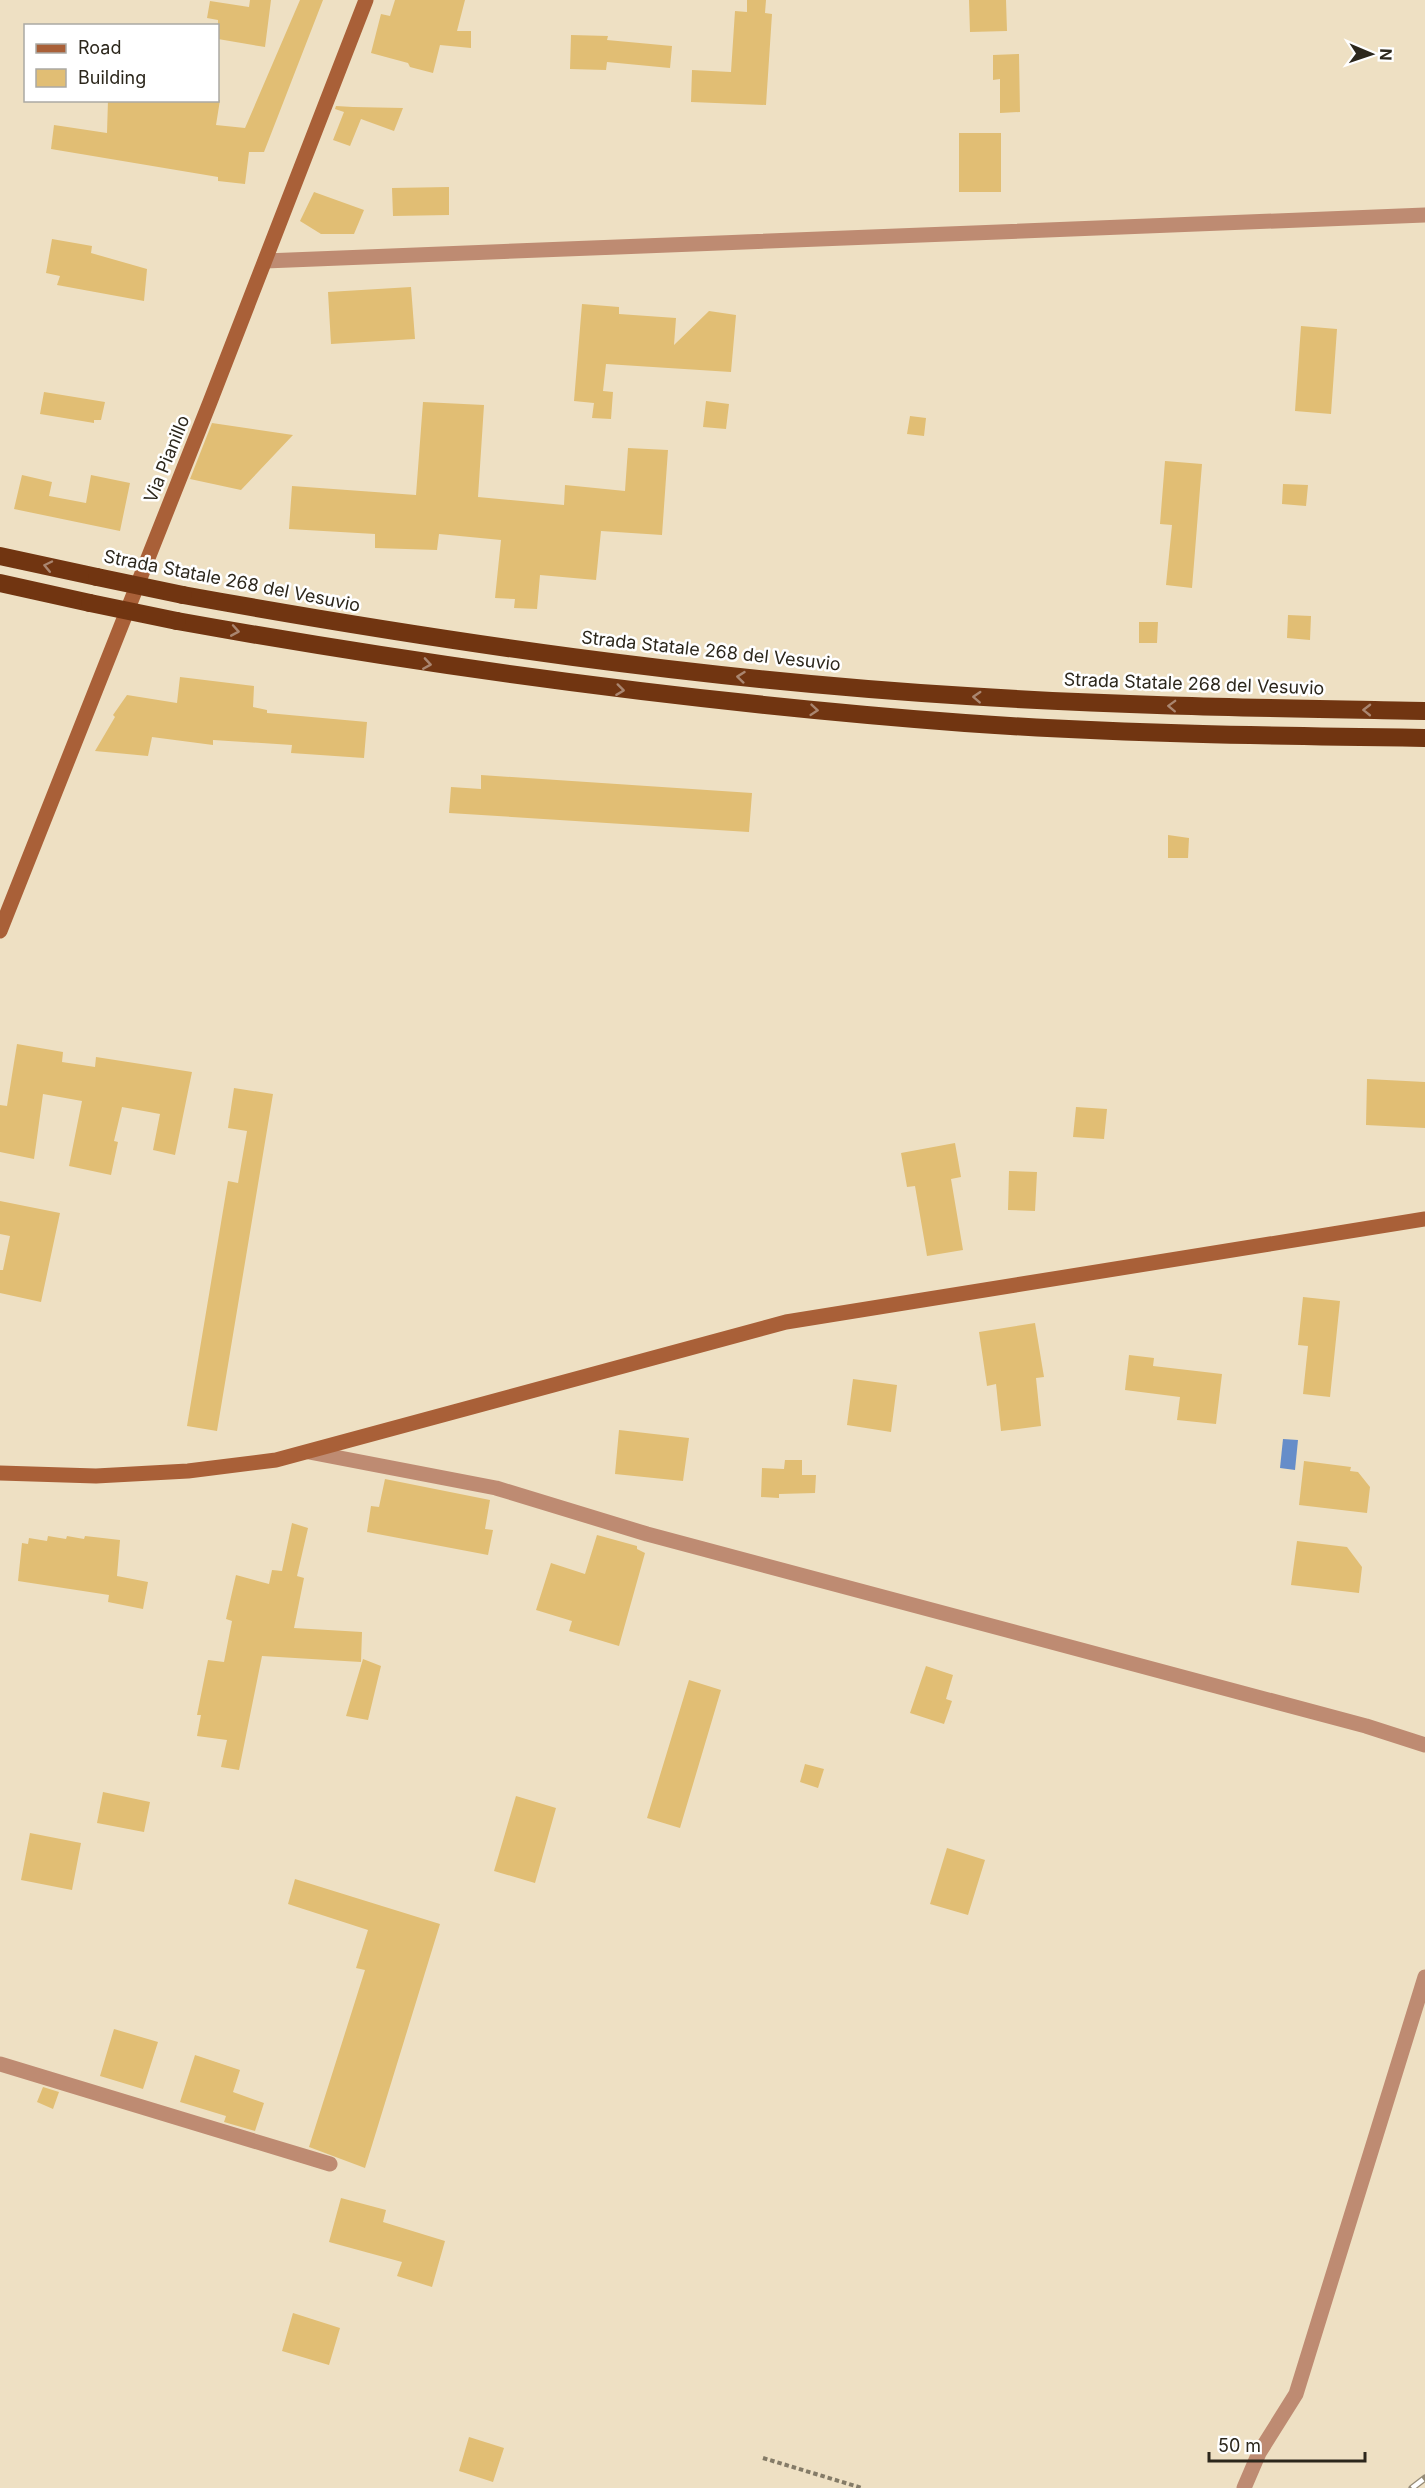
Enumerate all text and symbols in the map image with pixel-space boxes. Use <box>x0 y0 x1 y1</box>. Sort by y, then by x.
legend <box>24 24 219 102</box>
north arrow <box>1341 24 1401 84</box>
text: Road <box>78 37 121 58</box>
text: N <box>1376 48 1396 61</box>
text: Building <box>78 67 146 88</box>
street label: Via Pianillo <box>139 412 194 506</box>
street label: Strada Statale 268 del Vesuvio <box>102 545 362 616</box>
one-way arrow <box>44 561 54 574</box>
one-way arrow <box>230 624 240 637</box>
street label: Strada Statale 268 del Vesuvio <box>580 626 842 675</box>
one-way arrow <box>422 657 432 670</box>
street label: Strada Statale 268 del Vesuvio <box>1063 668 1325 699</box>
one-way arrow <box>736 671 745 684</box>
one-way arrow <box>616 684 625 696</box>
one-way arrow <box>972 690 981 703</box>
one-way arrow <box>1167 700 1176 712</box>
one-way arrow <box>810 703 819 716</box>
one-way arrow <box>1362 703 1371 716</box>
scale bar <box>1209 2425 1365 2463</box>
text: 50 m <box>1218 2435 1261 2456</box>

